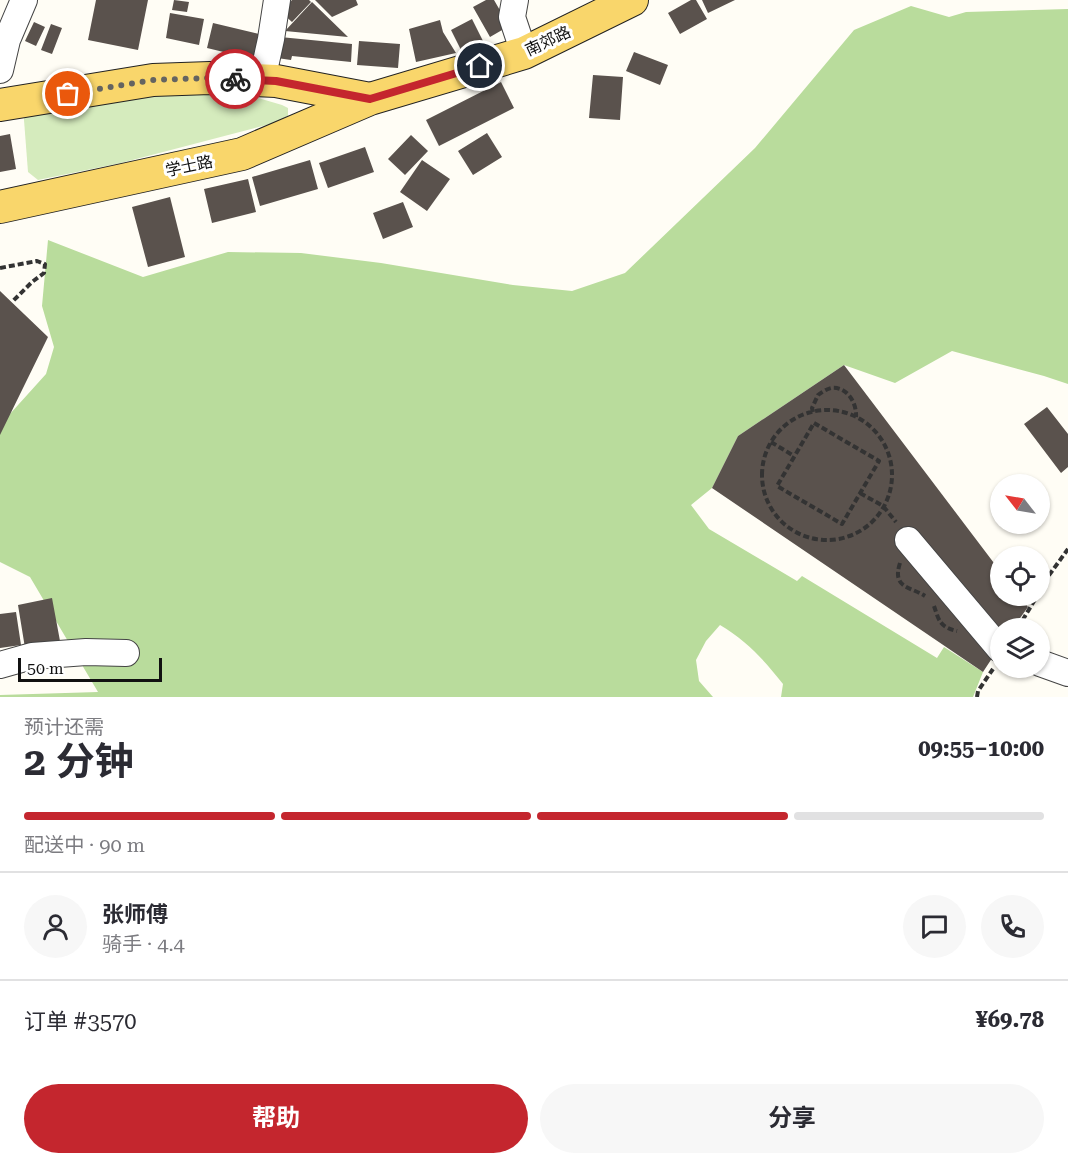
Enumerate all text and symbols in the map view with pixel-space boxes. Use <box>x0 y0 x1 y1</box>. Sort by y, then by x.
street label: 南郊路 <box>522 22 574 60</box>
pin <box>454 40 505 91</box>
courier <box>205 49 265 109</box>
icon: home <box>463 49 496 82</box>
icon: bike <box>219 63 252 96</box>
pin <box>42 68 93 119</box>
icon: bag <box>51 77 84 110</box>
street label: 学士路 <box>164 152 214 180</box>
north arrow <box>990 474 1050 534</box>
map controls <box>990 474 1050 678</box>
button: locate <box>990 546 1050 606</box>
button: layers <box>990 618 1050 678</box>
scale bar <box>18 655 162 682</box>
text: 50 m <box>27 659 64 678</box>
text: 预计还需 <box>24 715 104 739</box>
text: 09:55–10:00 <box>918 736 1044 761</box>
text: 2 分钟 <box>24 739 134 785</box>
text: 配送中 · 90 m <box>24 833 145 857</box>
button: person <box>24 895 87 958</box>
button: chat <box>903 895 966 958</box>
button: phone <box>981 895 1044 958</box>
text: 张师傅 <box>102 902 168 927</box>
text: 骑手 · 4.4 <box>102 932 185 956</box>
text: ¥69.78 <box>975 1007 1044 1032</box>
text: 订单 #3570 <box>24 1009 137 1034</box>
button: 帮助 <box>24 1084 528 1153</box>
button: 分享 <box>540 1084 1044 1153</box>

